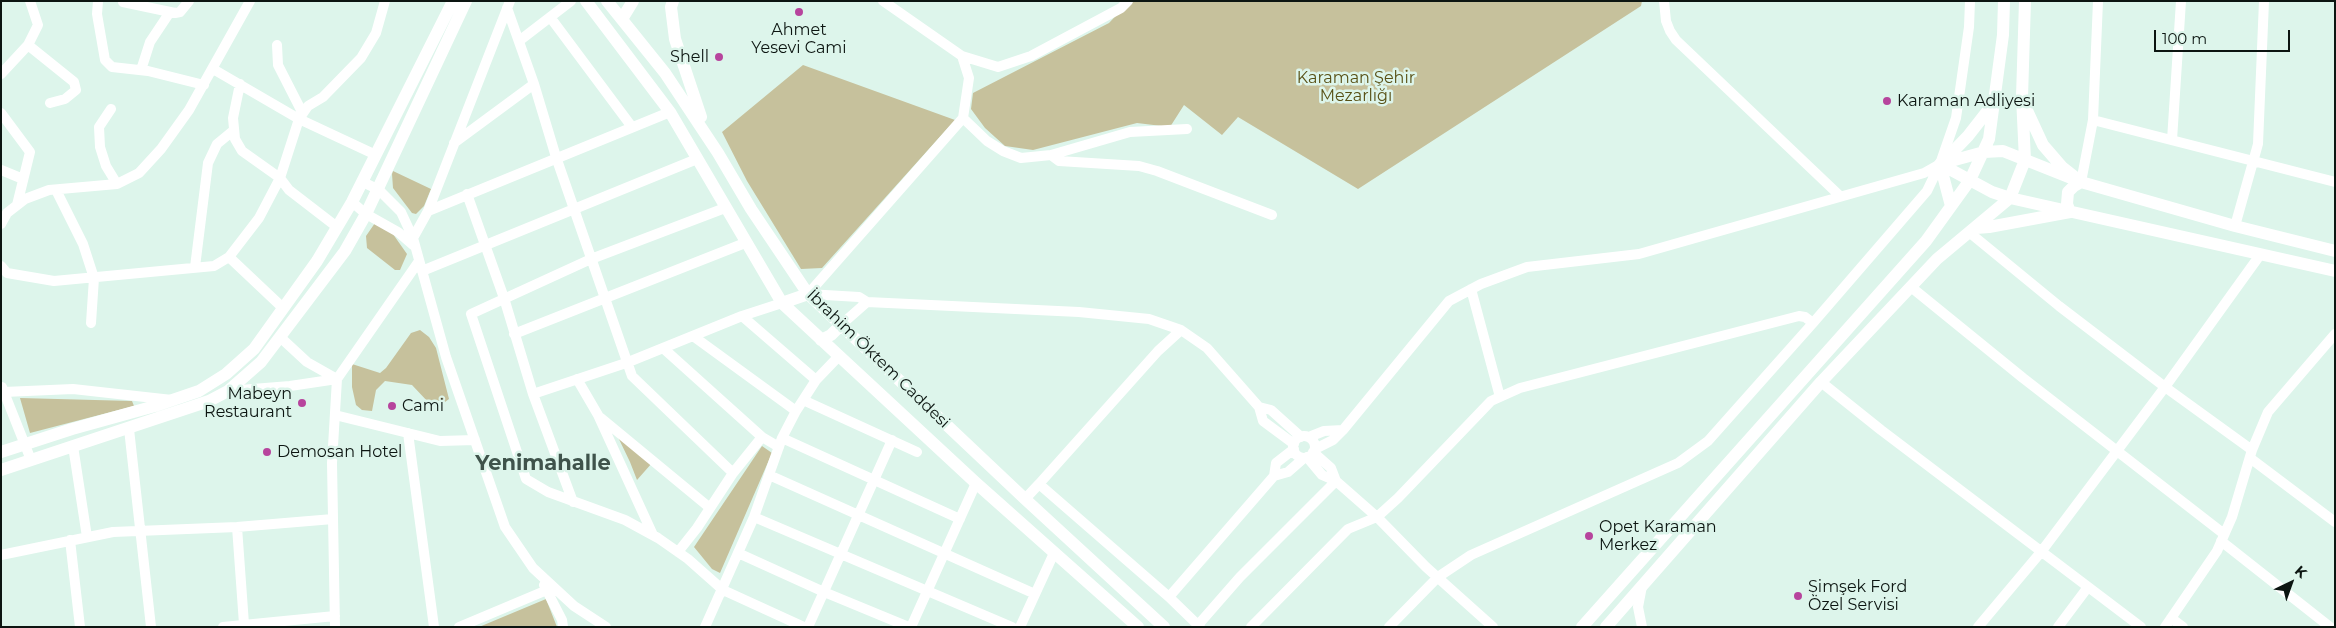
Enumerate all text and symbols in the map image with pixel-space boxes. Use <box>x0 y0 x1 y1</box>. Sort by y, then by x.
marker: Ahmet Yesevi Cami <box>793 6 805 18</box>
place label: Ahmet Yesevi Cami <box>751 20 847 58</box>
scale bar <box>2156 20 2292 52</box>
text: 100 m <box>2162 29 2207 48</box>
place label: Shell <box>670 47 709 67</box>
marker: Shell <box>713 51 725 63</box>
park label: Karaman Şehir Mezarlığı <box>1297 68 1415 106</box>
place label: Karaman Adliyesi <box>1897 91 2035 111</box>
marker: Karaman Adliyesi <box>1881 95 1893 107</box>
street label: İbrahim Öktem Caddesi <box>803 286 953 432</box>
place label: Mabeyn Restaurant <box>204 384 292 422</box>
place label: Cami <box>402 396 444 416</box>
marker: Mabeyn Restaurant <box>296 397 308 409</box>
marker: Cami <box>386 400 398 412</box>
place label: Demosan Hotel <box>277 442 402 462</box>
marker: Demosan Hotel <box>261 446 273 458</box>
district label: Yenimahalle <box>475 451 611 477</box>
place label: Opet Karaman Merkez <box>1599 517 1717 555</box>
marker: Opet Karaman Merkez <box>1583 530 1595 542</box>
north arrow <box>2266 558 2316 608</box>
text: K <box>2291 562 2311 582</box>
place label: Şimşek Ford Özel Servisi <box>1808 577 1907 615</box>
marker: Şimşek Ford Özel Servisi <box>1792 590 1804 602</box>

